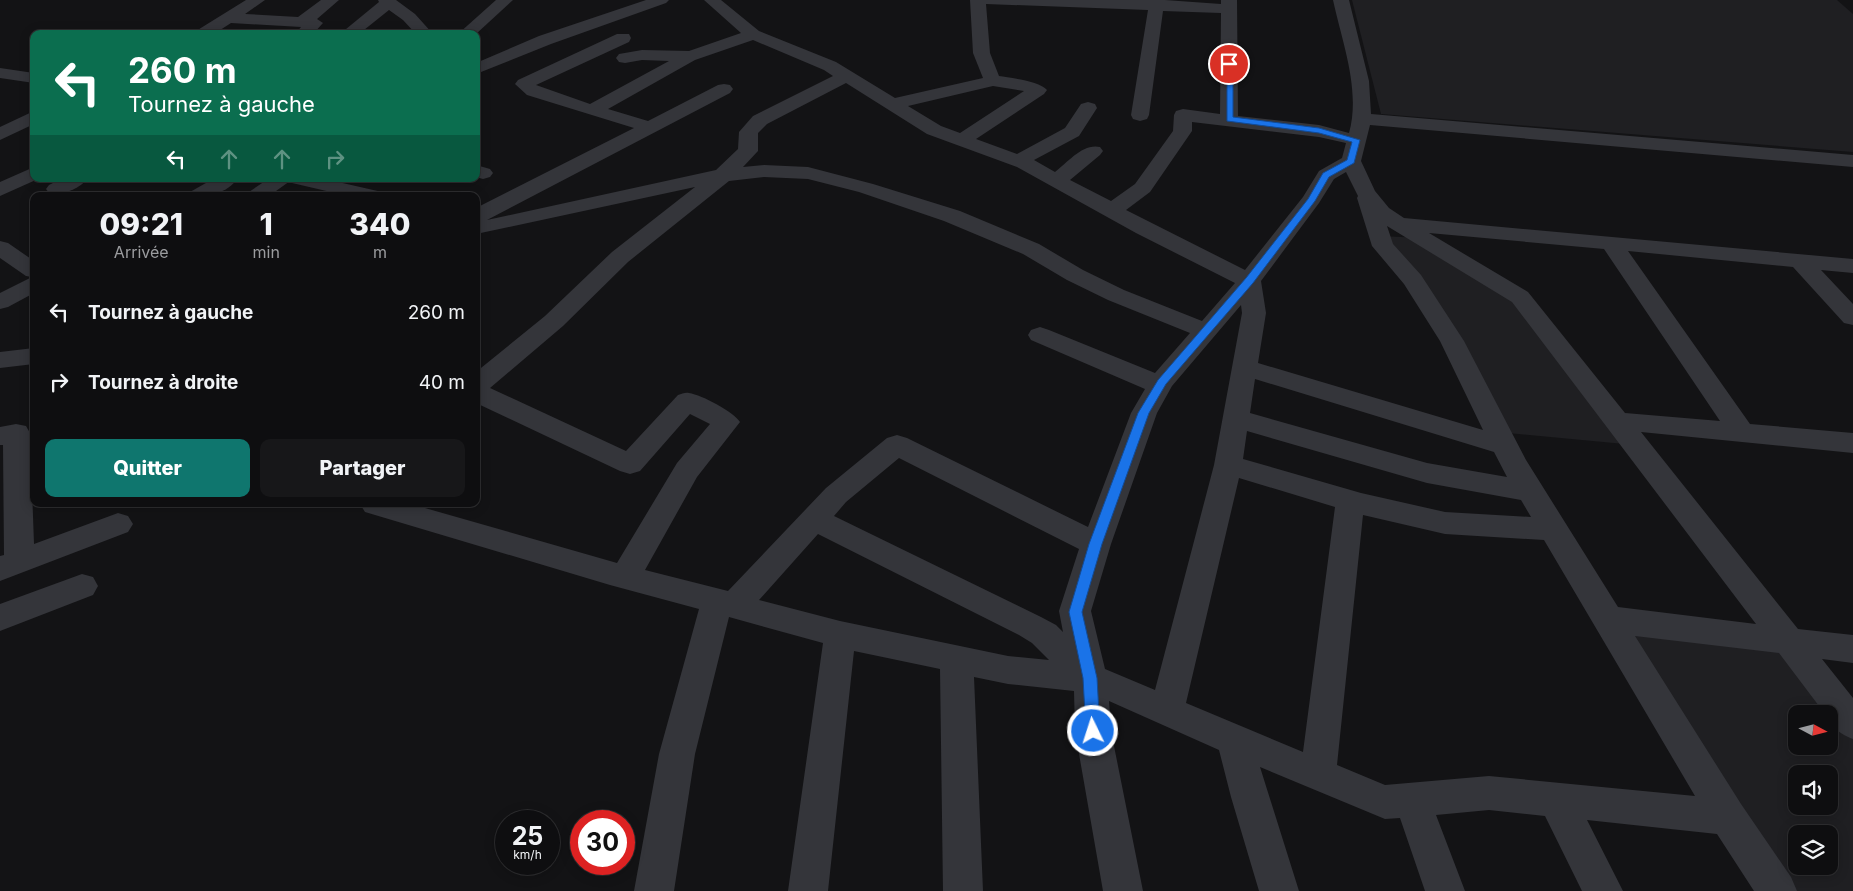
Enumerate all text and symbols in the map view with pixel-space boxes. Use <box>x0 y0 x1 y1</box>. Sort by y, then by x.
pin <box>1208 43 1250 85</box>
text: 260 m <box>128 49 237 91</box>
icon: left <box>45 50 110 115</box>
icon: arrive <box>1215 50 1243 78</box>
text: Tournez à gauche <box>128 91 315 117</box>
icon: left <box>162 145 190 173</box>
icon: ahead <box>215 145 243 173</box>
icon: ahead <box>268 145 296 173</box>
icon: right <box>321 145 349 173</box>
text: 09:21 <box>99 206 183 242</box>
text: 1 <box>260 206 273 242</box>
text: 340 <box>349 206 410 242</box>
text: Arrivée <box>114 242 169 262</box>
text: min <box>253 242 280 262</box>
text: m <box>373 242 387 262</box>
icon: left <box>45 298 73 326</box>
text: Tournez à gauche <box>88 301 253 324</box>
text: 260 m <box>408 301 465 324</box>
icon: right <box>45 368 73 396</box>
text: Tournez à droite <box>88 371 238 394</box>
text: 40 m <box>419 371 465 394</box>
button: Quitter <box>45 439 250 497</box>
button: Partager <box>260 439 465 497</box>
position arrow <box>1066 704 1118 756</box>
north arrow <box>1788 705 1838 755</box>
map controls <box>1788 705 1838 875</box>
button: sound <box>1788 765 1838 815</box>
speed limit sign: 30 <box>570 810 635 875</box>
text: 25 <box>512 821 543 851</box>
button: layers <box>1788 825 1838 875</box>
text: km/h <box>513 847 542 862</box>

